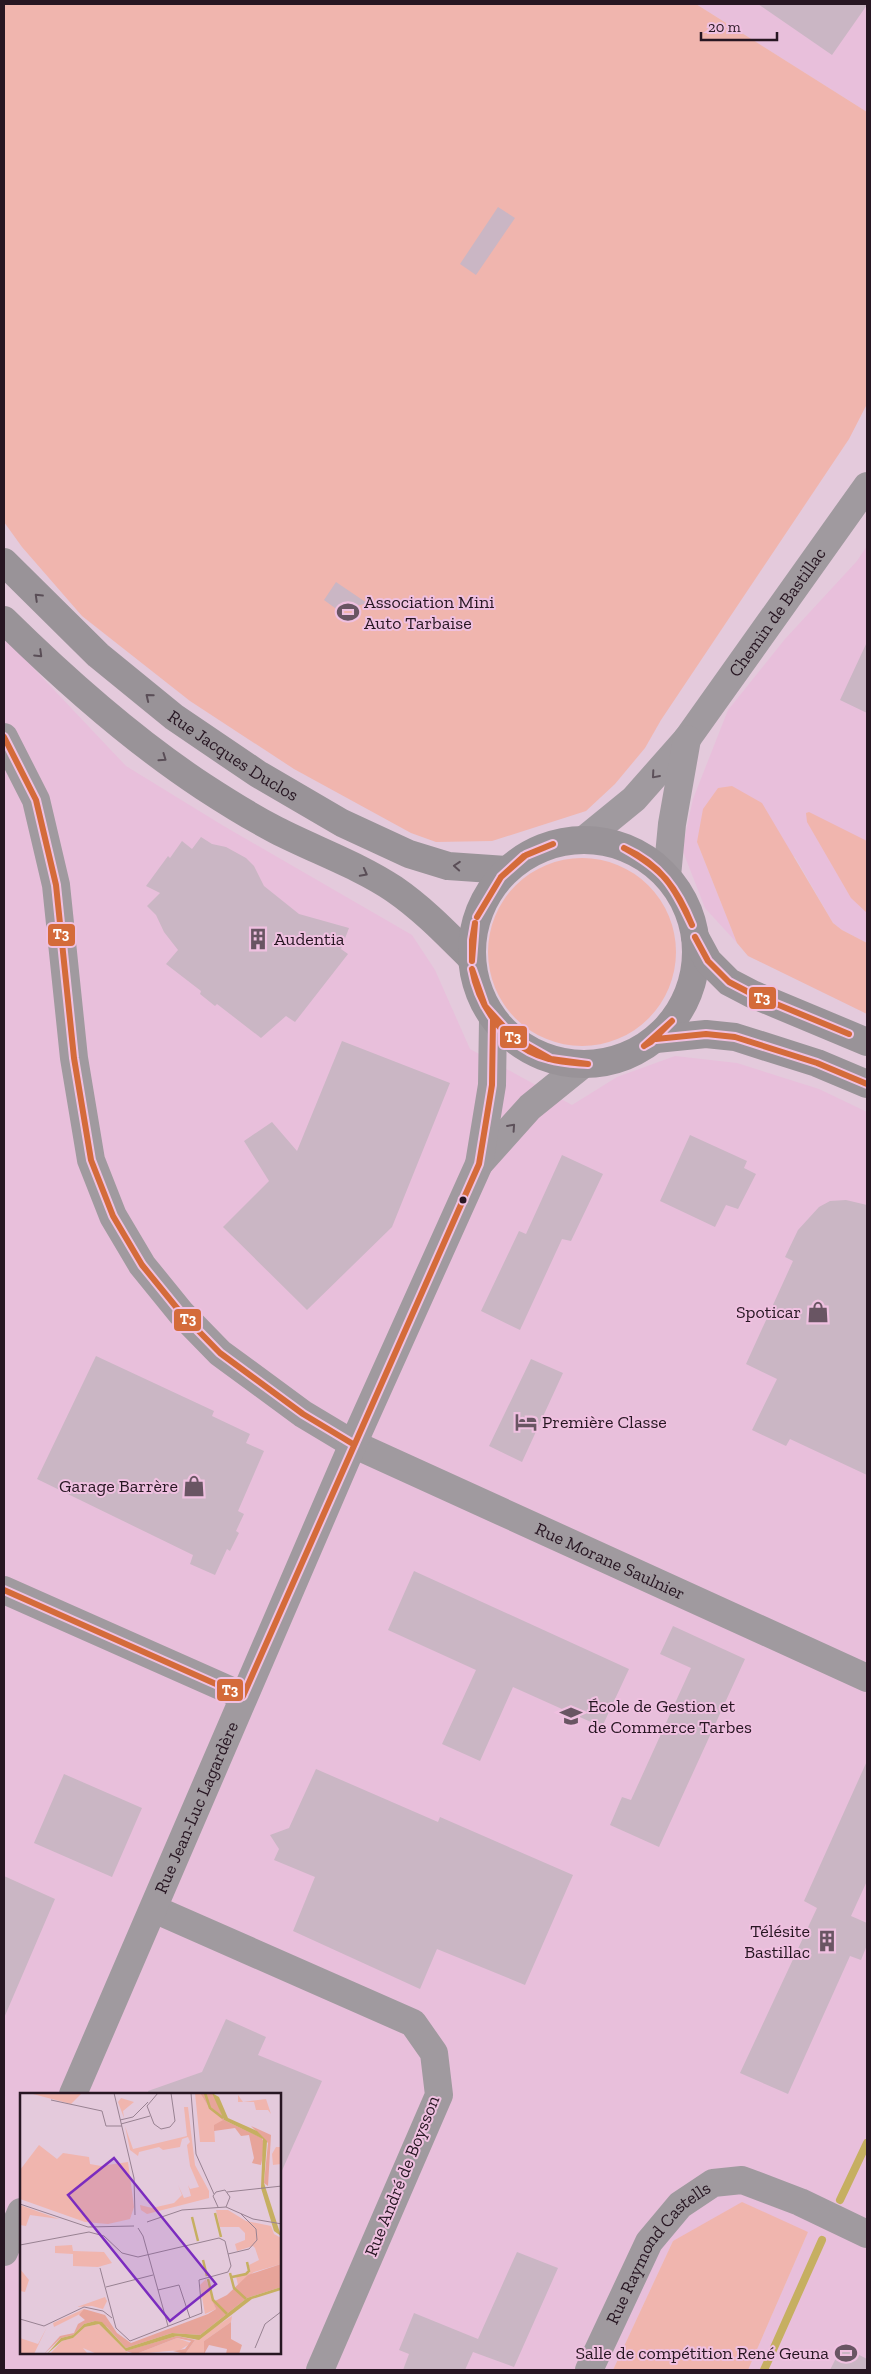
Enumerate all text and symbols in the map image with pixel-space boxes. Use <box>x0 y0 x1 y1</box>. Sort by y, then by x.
scale bar <box>701 10 777 42</box>
text: 20 m <box>708 18 741 36</box>
street label: Chemin de Bastillac <box>724 543 831 681</box>
place label: Association Mini Auto Tarbaise <box>364 591 494 634</box>
one-way arrow <box>35 594 44 603</box>
sports icon: Association Mini Auto Tarbaise <box>335 599 361 625</box>
one-way arrow <box>33 648 42 657</box>
one-way arrow <box>145 694 154 703</box>
street label: Rue Jacques Duclos <box>164 705 302 806</box>
one-way arrow <box>157 752 167 761</box>
one-way arrow <box>652 769 661 778</box>
one-way arrow <box>453 861 461 872</box>
one-way arrow <box>359 867 368 877</box>
line badge: T3 <box>47 923 76 947</box>
text: T3 <box>53 926 70 943</box>
building icon: Audentia <box>245 926 271 952</box>
place label: Audentia <box>274 928 345 950</box>
line badge: T3 <box>748 986 777 1010</box>
text: T3 <box>754 990 771 1007</box>
line badge: T3 <box>499 1025 528 1049</box>
text: T3 <box>505 1029 522 1046</box>
one-way arrow <box>506 1124 515 1133</box>
unlabelled marker <box>458 1195 468 1205</box>
shop icon: Spoticar <box>805 1299 831 1325</box>
place label: Spoticar <box>736 1301 801 1323</box>
line badge: T3 <box>173 1308 202 1332</box>
text: T3 <box>180 1311 197 1328</box>
hotel icon: Première Classe <box>513 1409 539 1435</box>
place label: Première Classe <box>542 1411 667 1433</box>
shop icon: Garage Barrère <box>181 1473 207 1499</box>
place label: Garage Barrère <box>59 1475 178 1497</box>
street label: Rue Morane Saulnier <box>532 1517 689 1605</box>
line badge: T3 <box>216 1678 244 1702</box>
text: T3 <box>222 1682 239 1699</box>
place label: École de Gestion et de Commerce Tarbes <box>588 1695 752 1738</box>
school or university icon: École de Gestion et de Commerce Tarbes <box>558 1703 584 1729</box>
street label: Rue Jean-Luc Lagardère <box>150 1718 243 1897</box>
place label: Télésite Bastillac <box>744 1920 810 1963</box>
building icon: Télésite Bastillac <box>814 1928 840 1954</box>
street label: Rue André de Boysson <box>360 2092 445 2260</box>
inset map <box>20 2093 281 2354</box>
street label: Rue Raymond Castells <box>601 2177 715 2328</box>
sports icon: Salle de compétition René Geuna <box>833 2340 859 2366</box>
place label: Salle de compétition René Geuna <box>575 2342 829 2364</box>

